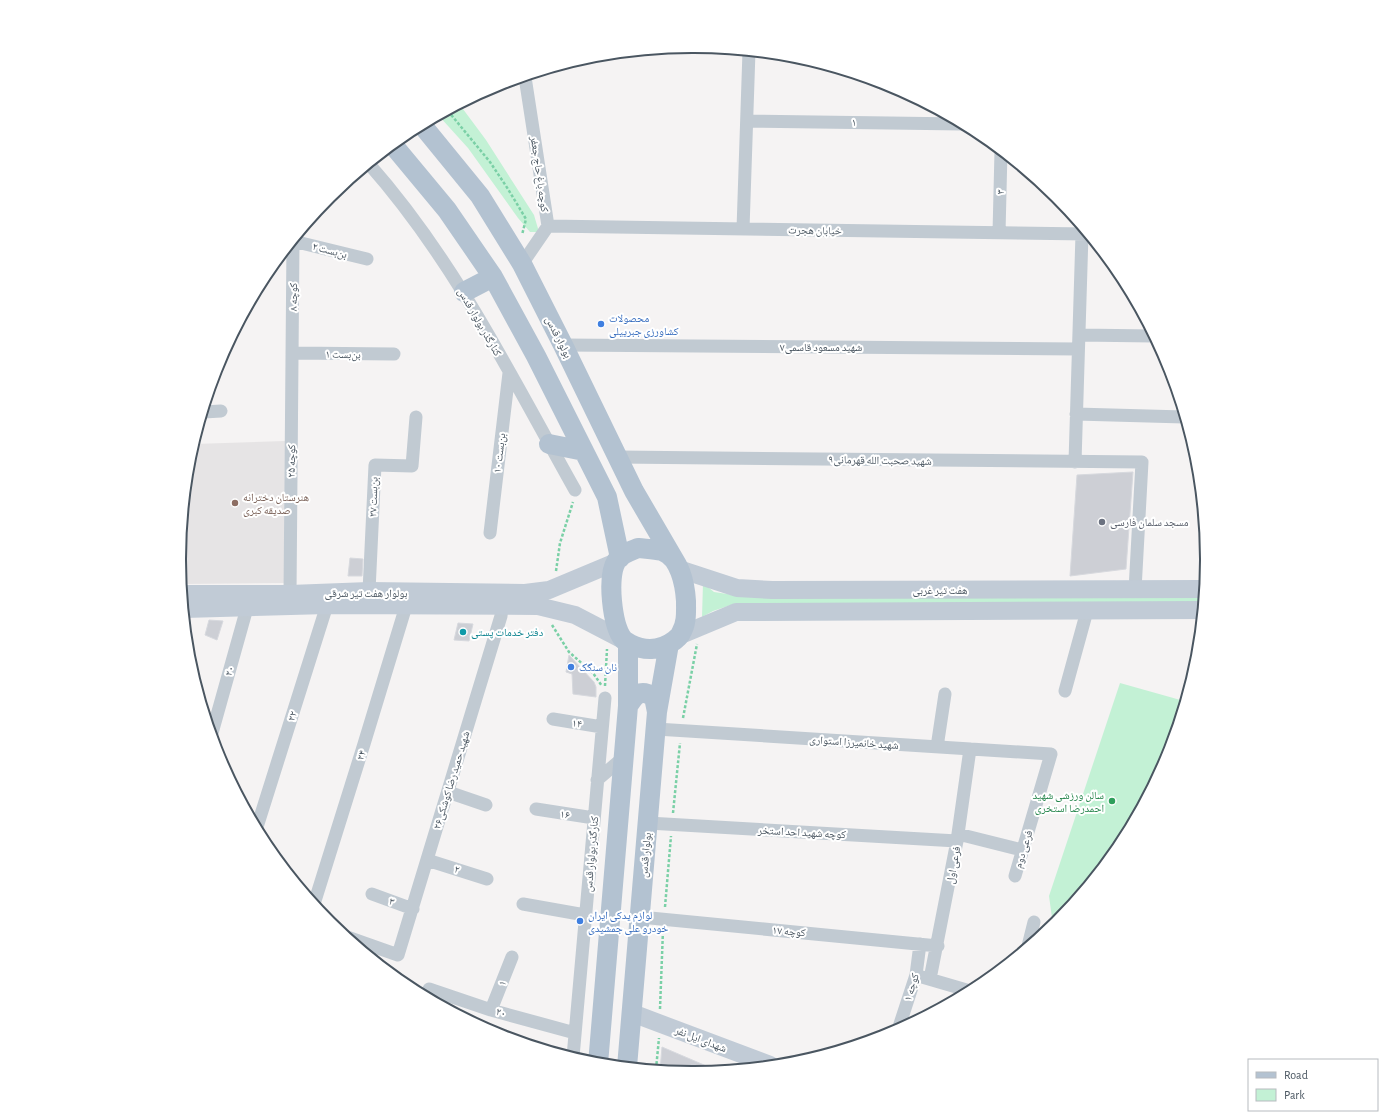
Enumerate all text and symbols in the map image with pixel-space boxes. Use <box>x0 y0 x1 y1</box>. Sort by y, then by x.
street label: ۱ <box>851 117 857 128</box>
street label: کوچه باغ حاج جعفر <box>528 134 550 213</box>
street label: ۳ <box>995 189 1006 195</box>
street label: خیابان هجرت <box>788 225 842 237</box>
street label: بن‌بست ۲ <box>311 241 348 261</box>
street label: کوچه ۸ <box>288 282 300 311</box>
street label: کنارگذر بولوار قدس <box>455 287 504 359</box>
place label: محصولات کشاورزی جبرییلی <box>609 313 679 338</box>
street label: بولوار قدس <box>542 315 574 360</box>
marker: محصولات کشاورزی جبرییلی <box>596 319 606 329</box>
street label: شهید مسعود قاسمی۷ <box>780 342 862 354</box>
street label: بن‌بست ۱ <box>325 349 361 361</box>
street label: بن‌بست ۱۰ <box>492 432 508 474</box>
street label: کوچه ۲۵ <box>286 444 298 478</box>
street label: شهید صحبت الله قهرمانی۹ <box>828 454 932 468</box>
street label: بن‌بست ۲۷ <box>367 477 381 517</box>
place label: هنرستان دخترانه صدیقه کبری <box>243 492 309 517</box>
marker: هنرستان دخترانه صدیقه کبری <box>230 498 240 508</box>
marker: مسجد سلمان فارسی <box>1097 517 1107 527</box>
place label: مسجد سلمان فارسی <box>1110 517 1189 529</box>
street label: هفت تیر غربی <box>912 585 968 597</box>
street label: بولوار هفت تیر شرقی <box>325 588 407 600</box>
marker: دفتر خدمات پستی <box>458 627 468 637</box>
place label: دفتر خدمات پستی <box>471 627 544 639</box>
marker: نان سنگک <box>566 662 576 672</box>
place label: نان سنگک <box>579 662 617 674</box>
street label: ۲۰ <box>223 665 236 677</box>
street label: ۲۲ <box>286 710 299 723</box>
street label: ۱۴ <box>571 717 583 730</box>
street label: شهید حمید رضا کوشکی۲۶ <box>431 730 473 831</box>
street label: شهید خانمیرزا استواری <box>809 734 899 752</box>
street label: ۲۴ <box>355 749 368 762</box>
place label: سالن ورزشی شهید احمدرضا استخری <box>1033 790 1104 815</box>
marker: سالن ورزشی شهید احمدرضا استخری <box>1107 796 1117 806</box>
street label: ۱۶ <box>559 808 571 821</box>
street label: کنارگذر بولوار قدس <box>583 815 601 892</box>
street label: کوچه شهید احد استخر <box>757 825 847 841</box>
street label: فرعی دوم <box>1013 828 1036 870</box>
street label: بولوار قدس <box>638 832 654 878</box>
street label: فرعی اول <box>945 845 963 885</box>
street label: ۲ <box>453 863 461 875</box>
street label: ۳ <box>388 895 396 908</box>
place label: لوازم یدکی ایران خودرو علی جمشیدی <box>588 910 668 935</box>
marker: لوازم یدکی ایران خودرو علی جمشیدی <box>575 916 585 926</box>
street label: کوچه ۱۷ <box>772 925 806 939</box>
street label: کوچه ۱ <box>902 972 922 1003</box>
street label: ۱ <box>496 979 508 988</box>
street label: ۲۰ <box>495 1006 507 1019</box>
street label: شهدای ایل نفر <box>672 1024 728 1055</box>
legend <box>1248 1059 1378 1111</box>
text: Road <box>1284 1069 1308 1081</box>
text: Park <box>1284 1089 1305 1101</box>

